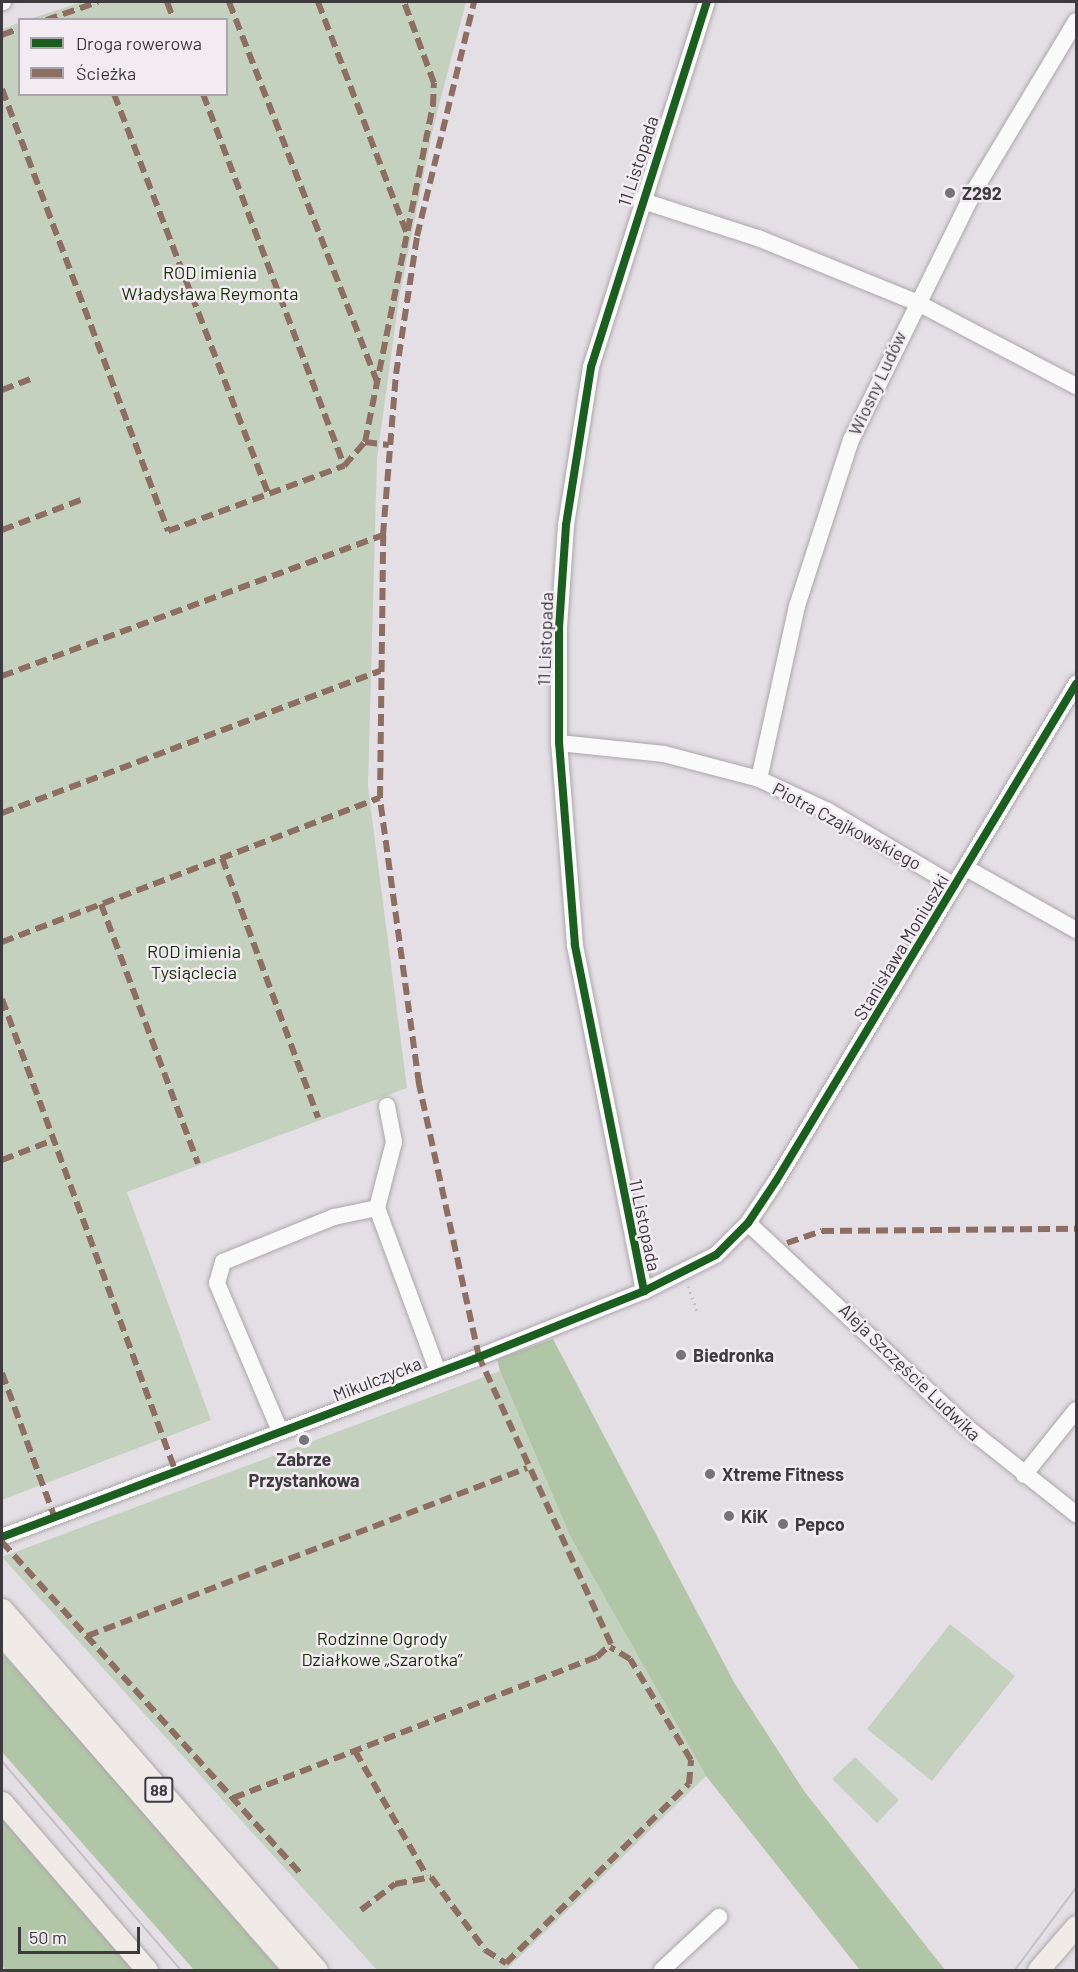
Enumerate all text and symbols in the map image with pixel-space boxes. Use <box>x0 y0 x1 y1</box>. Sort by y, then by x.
legend <box>18 18 228 96</box>
text: Droga rowerowa <box>76 32 202 54</box>
text: Ścieżka <box>76 62 136 84</box>
street label: 11 Listopada <box>613 113 663 209</box>
place label: Z292 <box>962 182 1002 204</box>
marker: Z292 <box>943 186 957 200</box>
park label: ROD imienia Władysława Reymonta <box>122 262 298 304</box>
street label: Wiosny Ludów <box>843 328 911 438</box>
street label: 11 Listopada <box>533 592 557 686</box>
street label: Piotra Czajkowskiego <box>769 778 925 874</box>
street label: Stanisława Moniuszki <box>849 870 953 1024</box>
park label: ROD imienia Tysiąclecia <box>147 941 241 984</box>
street label: 11 Listopada <box>625 1177 665 1273</box>
street label: Aleja Szczęście Ludwika <box>835 1299 985 1445</box>
place label: Biedronka <box>693 1344 774 1366</box>
marker: Biedronka <box>674 1348 688 1362</box>
street label: Mikulczycka <box>330 1352 424 1406</box>
marker: Zabrze Przystankowa <box>297 1433 311 1447</box>
place label: Zabrze Przystankowa <box>248 1449 360 1492</box>
place label: Xtreme Fitness <box>722 1463 844 1485</box>
marker: Xtreme Fitness <box>703 1467 717 1481</box>
place label: KiK <box>741 1505 768 1527</box>
marker: KiK <box>722 1509 736 1523</box>
place label: Pepco <box>795 1513 845 1535</box>
marker: Pepco <box>776 1517 790 1531</box>
park label: Rodzinne Ogrody Działkowe „Szarotka” <box>301 1628 463 1670</box>
road number: 88 <box>144 1777 174 1803</box>
scale bar <box>21 1915 142 1953</box>
text: 50 m <box>29 1926 67 1948</box>

